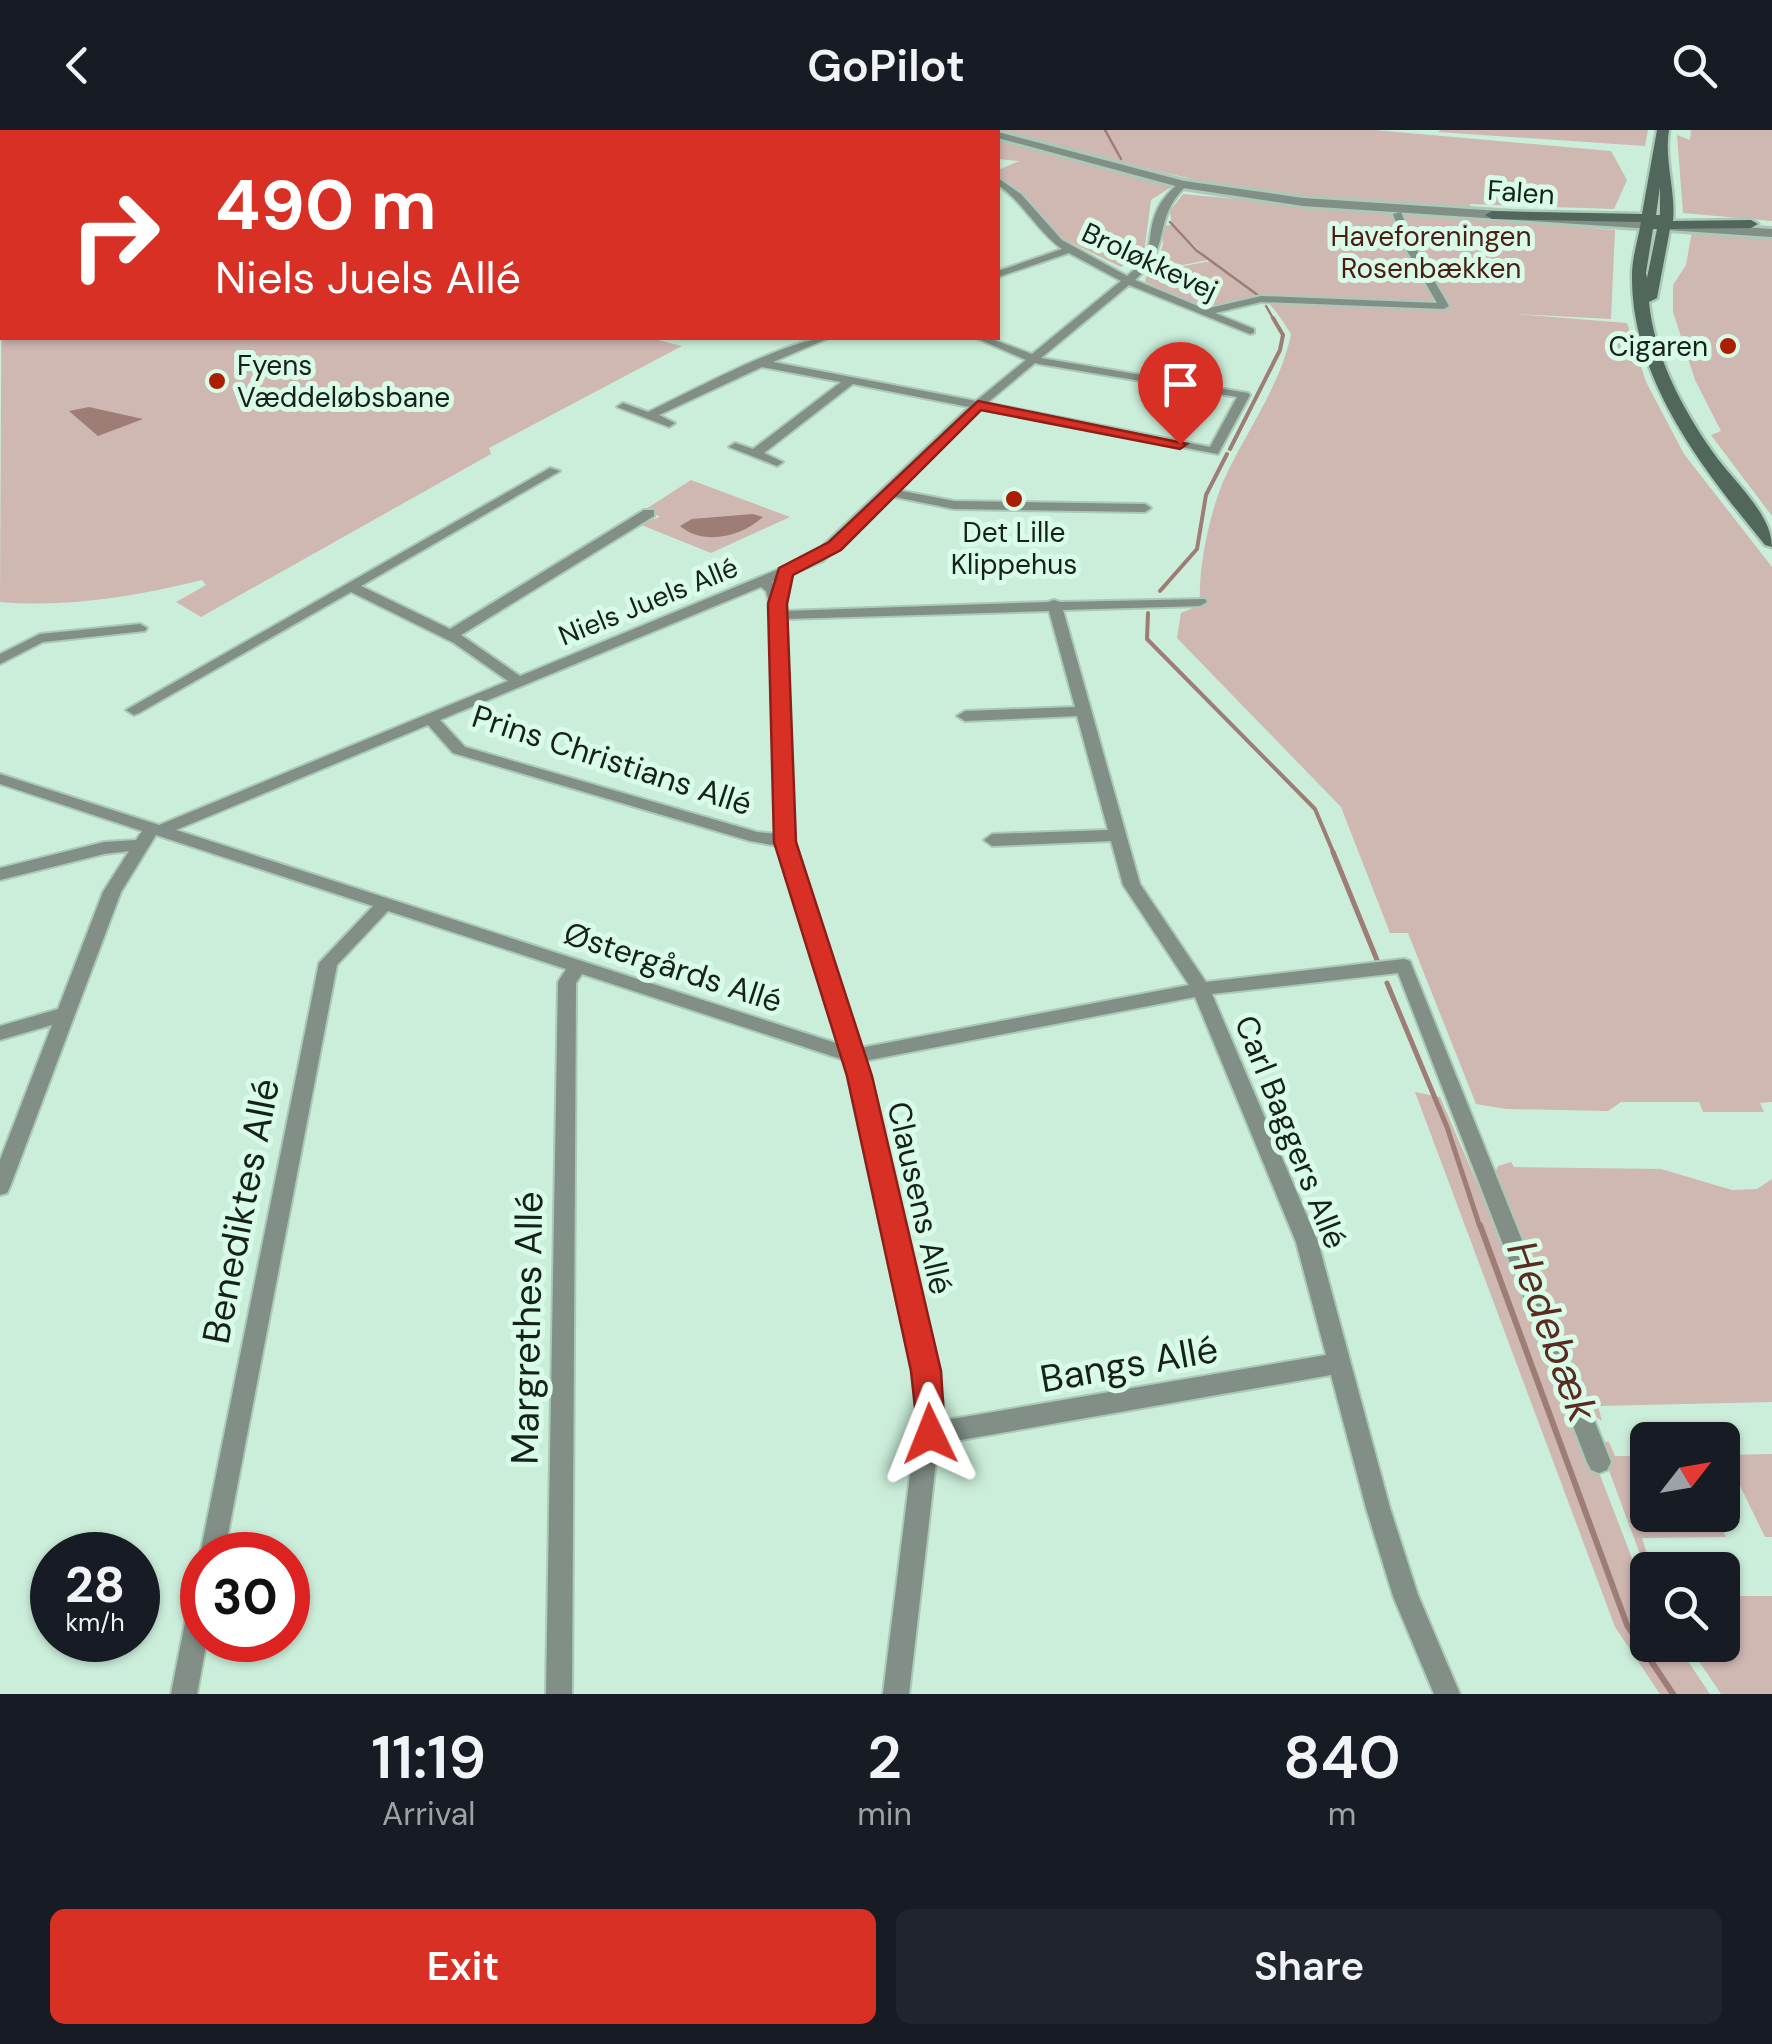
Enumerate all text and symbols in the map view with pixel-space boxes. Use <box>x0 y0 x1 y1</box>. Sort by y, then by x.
text: GoPilot <box>807 36 965 95</box>
icon: back <box>50 38 105 93</box>
icon: search <box>1667 38 1722 93</box>
text: 490 m <box>215 160 437 251</box>
icon: right <box>50 170 180 300</box>
street label: Falen <box>1486 172 1556 213</box>
street label: Broløkkevej <box>1076 214 1224 309</box>
park label: Haveforeningen Rosenbækken <box>1331 218 1531 287</box>
text: Niels Juels Allé <box>215 248 521 307</box>
place label: Cigaren <box>1609 328 1708 365</box>
marker: Cigaren <box>1717 335 1739 357</box>
pin <box>1138 342 1223 445</box>
place label: Fyens Væddeløbsbane <box>237 347 450 416</box>
icon: arrive <box>1153 357 1208 412</box>
marker: Fyens Væddeløbsbane <box>206 370 228 392</box>
marker: Det Lille Klippehus <box>1003 488 1025 510</box>
place label: Det Lille Klippehus <box>951 514 1077 583</box>
street label: Niels Juels Allé <box>553 549 743 654</box>
street label: Prins Christians Allé <box>467 695 757 825</box>
street label: Østergårds Allé <box>559 912 787 1022</box>
street label: Carl Baggers Allé <box>1225 1009 1357 1255</box>
street label: Benediktes Allé <box>191 1074 291 1348</box>
street label: Clausens Allé <box>877 1097 963 1299</box>
street label: Margrethes Allé <box>500 1191 554 1465</box>
water label: Hedebæk <box>1494 1233 1611 1430</box>
street label: Bangs Allé <box>1036 1324 1222 1404</box>
position arrow <box>878 1382 982 1486</box>
north arrow <box>1630 1422 1740 1532</box>
map controls <box>1630 1422 1740 1662</box>
speed limit sign: 30 <box>180 1532 310 1662</box>
text: 28 <box>65 1552 125 1618</box>
button: search <box>1630 1552 1740 1662</box>
text: km/h <box>65 1606 125 1639</box>
text: 11:19 <box>371 1718 486 1797</box>
text: 2 <box>867 1718 902 1797</box>
text: 840 <box>1283 1718 1401 1797</box>
text: Arrival <box>382 1793 475 1835</box>
text: min <box>857 1793 912 1835</box>
text: m <box>1328 1793 1356 1835</box>
button: Exit <box>50 1909 876 2024</box>
button: Share <box>896 1909 1722 2024</box>

